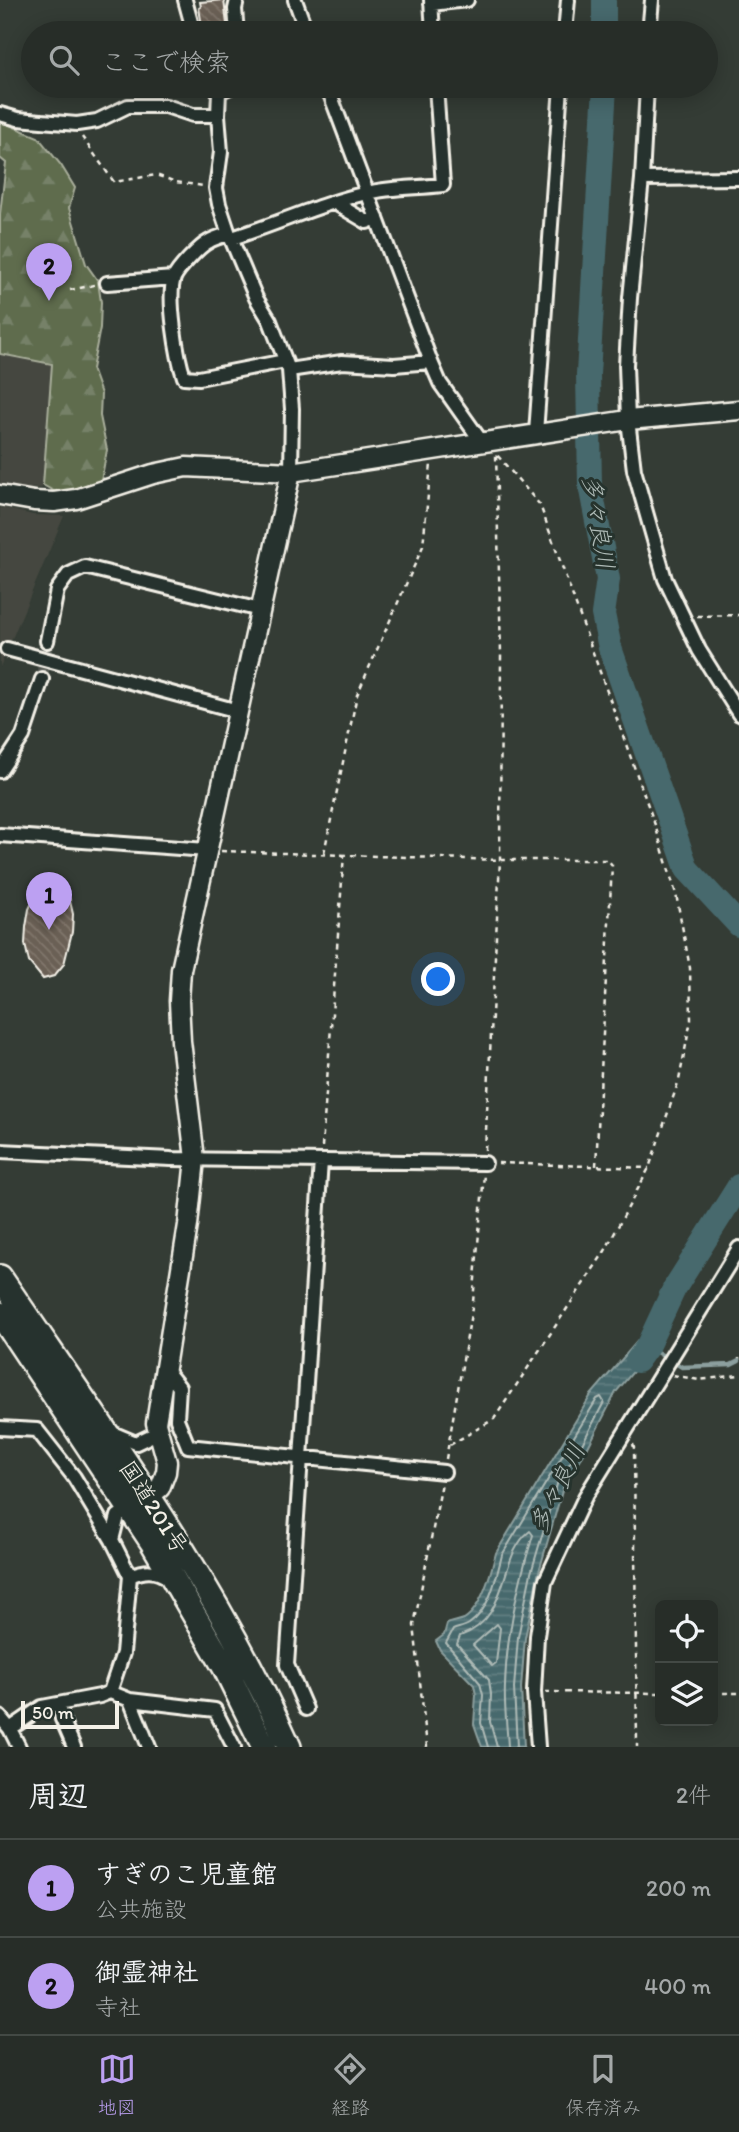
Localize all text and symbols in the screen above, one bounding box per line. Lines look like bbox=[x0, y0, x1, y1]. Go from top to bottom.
search box bbox=[21, 21, 718, 98]
icon: search bbox=[45, 41, 83, 79]
text: ここで検索 bbox=[101, 46, 231, 78]
pin: 2 bbox=[26, 243, 72, 301]
water label: 多々良川 bbox=[577, 472, 621, 572]
pin: 1 bbox=[26, 872, 72, 930]
your location bbox=[421, 962, 455, 996]
water label: 多々良川 bbox=[523, 1439, 591, 1537]
street label: 国道201号 bbox=[113, 1455, 195, 1559]
map controls bbox=[655, 1600, 718, 1726]
button: locate bbox=[655, 1600, 718, 1663]
button: layers bbox=[655, 1663, 718, 1726]
scale bar bbox=[21, 1698, 119, 1730]
text: 50 m bbox=[32, 1701, 74, 1724]
text: 周辺 bbox=[28, 1777, 88, 1814]
text: 2件 bbox=[676, 1781, 711, 1809]
text: すぎのこ児童館 bbox=[95, 1858, 277, 1890]
text: 1 bbox=[46, 1874, 56, 1902]
text: 200 m bbox=[646, 1874, 711, 1902]
text: 公共施設 bbox=[95, 1895, 187, 1923]
text: 御霊神社 bbox=[95, 1956, 199, 1988]
text: 2 bbox=[45, 1972, 57, 2000]
text: 400 m bbox=[644, 1972, 711, 2000]
text: 寺社 bbox=[95, 1993, 141, 2021]
tab: 地図 bbox=[98, 2050, 136, 2119]
tab: 経路 bbox=[331, 2050, 369, 2119]
tab: 保存済み bbox=[565, 2050, 641, 2119]

